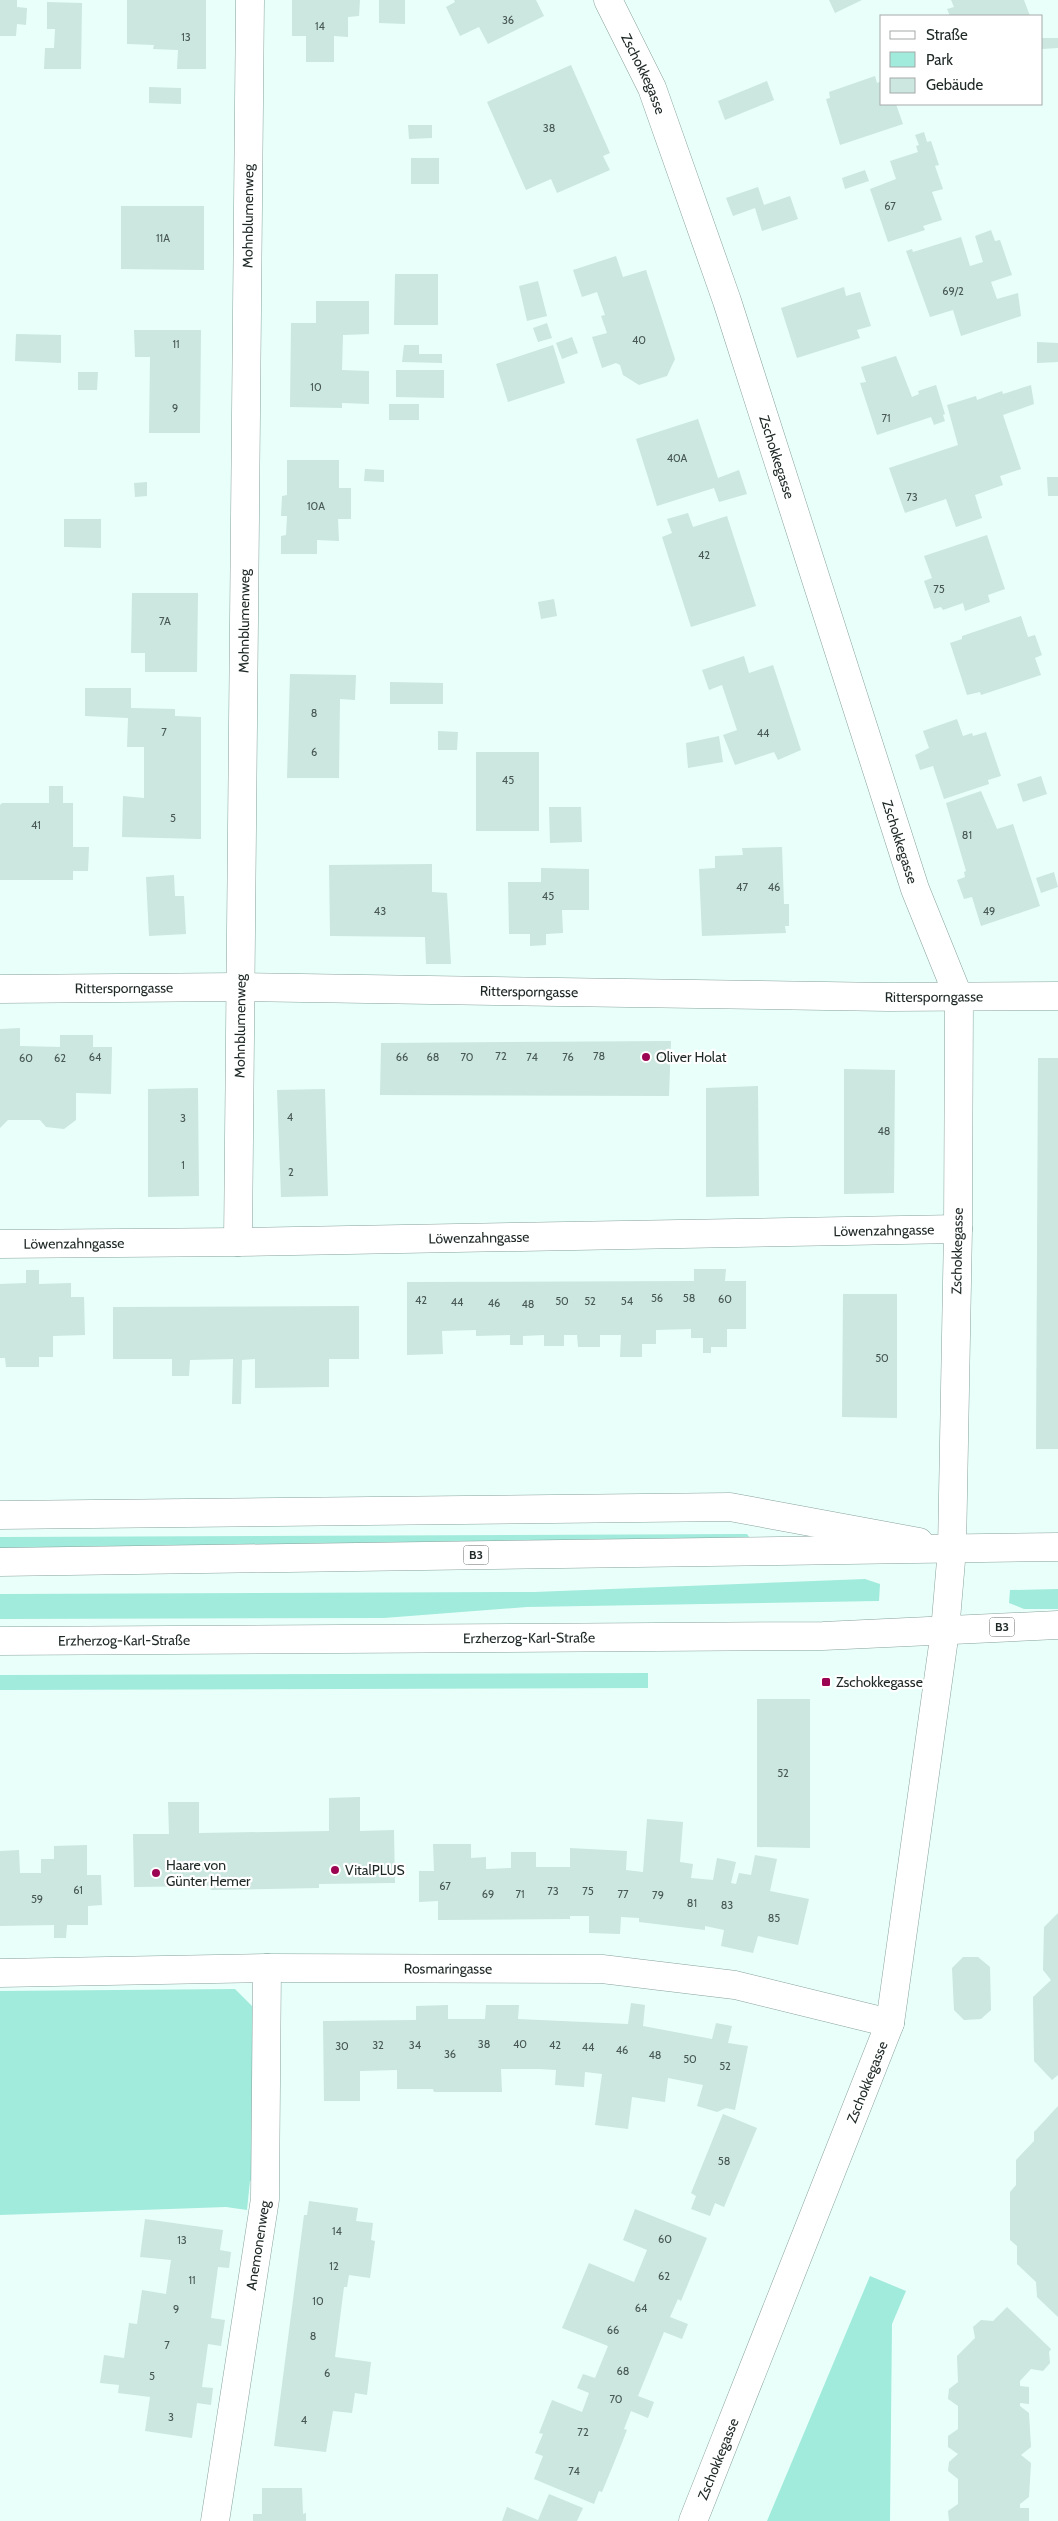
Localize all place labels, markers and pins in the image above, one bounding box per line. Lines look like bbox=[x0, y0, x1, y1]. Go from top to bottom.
place label: Oliver Holat bbox=[656, 1048, 727, 1066]
marker: Oliver Holat bbox=[640, 1051, 652, 1063]
place label: Zschokkegasse bbox=[836, 1673, 923, 1691]
marker: Zschokkegasse bbox=[820, 1676, 832, 1688]
place label: Haare von Günter Hemer bbox=[166, 1856, 251, 1890]
place label: VitalPLUS bbox=[345, 1861, 405, 1879]
marker: VitalPLUS bbox=[329, 1864, 341, 1876]
marker: Haare von Günter Hemer bbox=[150, 1867, 162, 1879]

